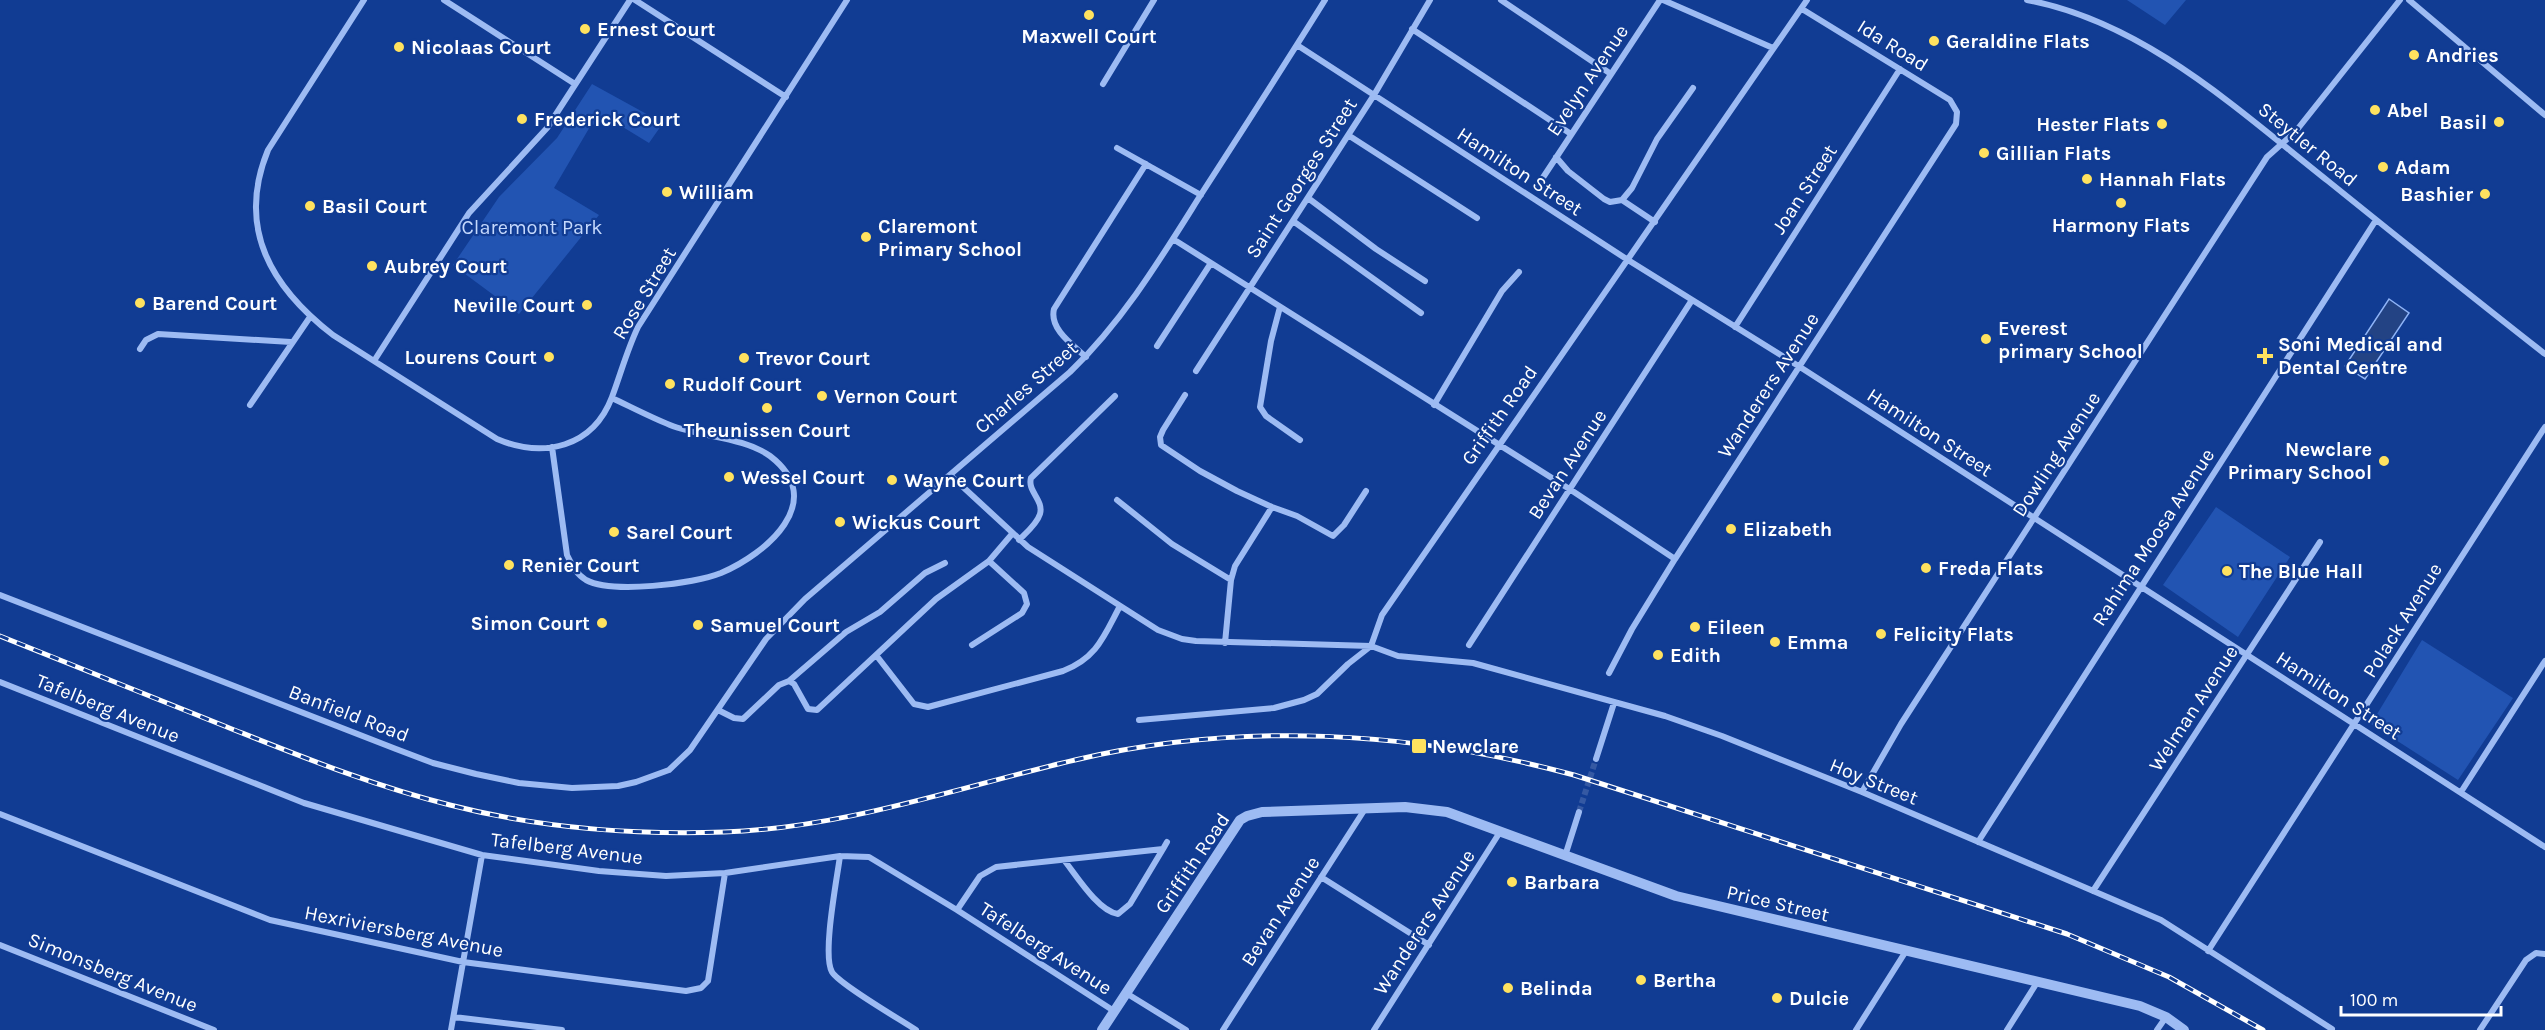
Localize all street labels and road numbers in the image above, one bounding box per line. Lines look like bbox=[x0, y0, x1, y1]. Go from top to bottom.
street label: Ida Road bbox=[1853, 15, 1932, 76]
street label: Evelyn Avenue bbox=[1542, 20, 1633, 140]
street label: Saint Georges Street bbox=[1241, 94, 1362, 263]
street label: Steytler Road bbox=[2254, 98, 2362, 191]
street label: Hamilton Street bbox=[1453, 122, 1587, 221]
street label: Joan Street bbox=[1767, 140, 1842, 238]
street label: Rose Street bbox=[608, 243, 681, 344]
street label: Wanderers Avenue bbox=[1713, 308, 1824, 462]
street label: Charles Street bbox=[970, 336, 1083, 438]
street label: Griffith Road bbox=[1457, 361, 1542, 469]
street label: Hamilton Street bbox=[1863, 383, 1997, 482]
street label: Dowling Avenue bbox=[2008, 388, 2105, 521]
street label: Bevan Avenue bbox=[1523, 405, 1611, 524]
street label: Rahima Moosa Avenue bbox=[2087, 444, 2219, 630]
street label: Polack Avenue bbox=[2358, 559, 2447, 682]
street label: Welman Avenue bbox=[2144, 641, 2243, 776]
street label: Hamilton Street bbox=[2272, 646, 2406, 745]
street label: Tafelberg Avenue bbox=[33, 669, 183, 748]
street label: Banfield Road bbox=[285, 680, 412, 747]
street label: Hoy Street bbox=[1826, 753, 1922, 810]
street label: Griffith Road bbox=[1150, 809, 1234, 918]
street label: Tafelberg Avenue bbox=[490, 828, 644, 869]
street label: Wanderers Avenue bbox=[1369, 845, 1480, 999]
street label: Bevan Avenue bbox=[1236, 852, 1324, 971]
street label: Price Street bbox=[1724, 881, 1832, 927]
street label: Tafelberg Avenue bbox=[975, 897, 1116, 1000]
street label: Hexriviersberg Avenue bbox=[303, 901, 505, 962]
street label: Simonsberg Avenue bbox=[25, 928, 201, 1017]

